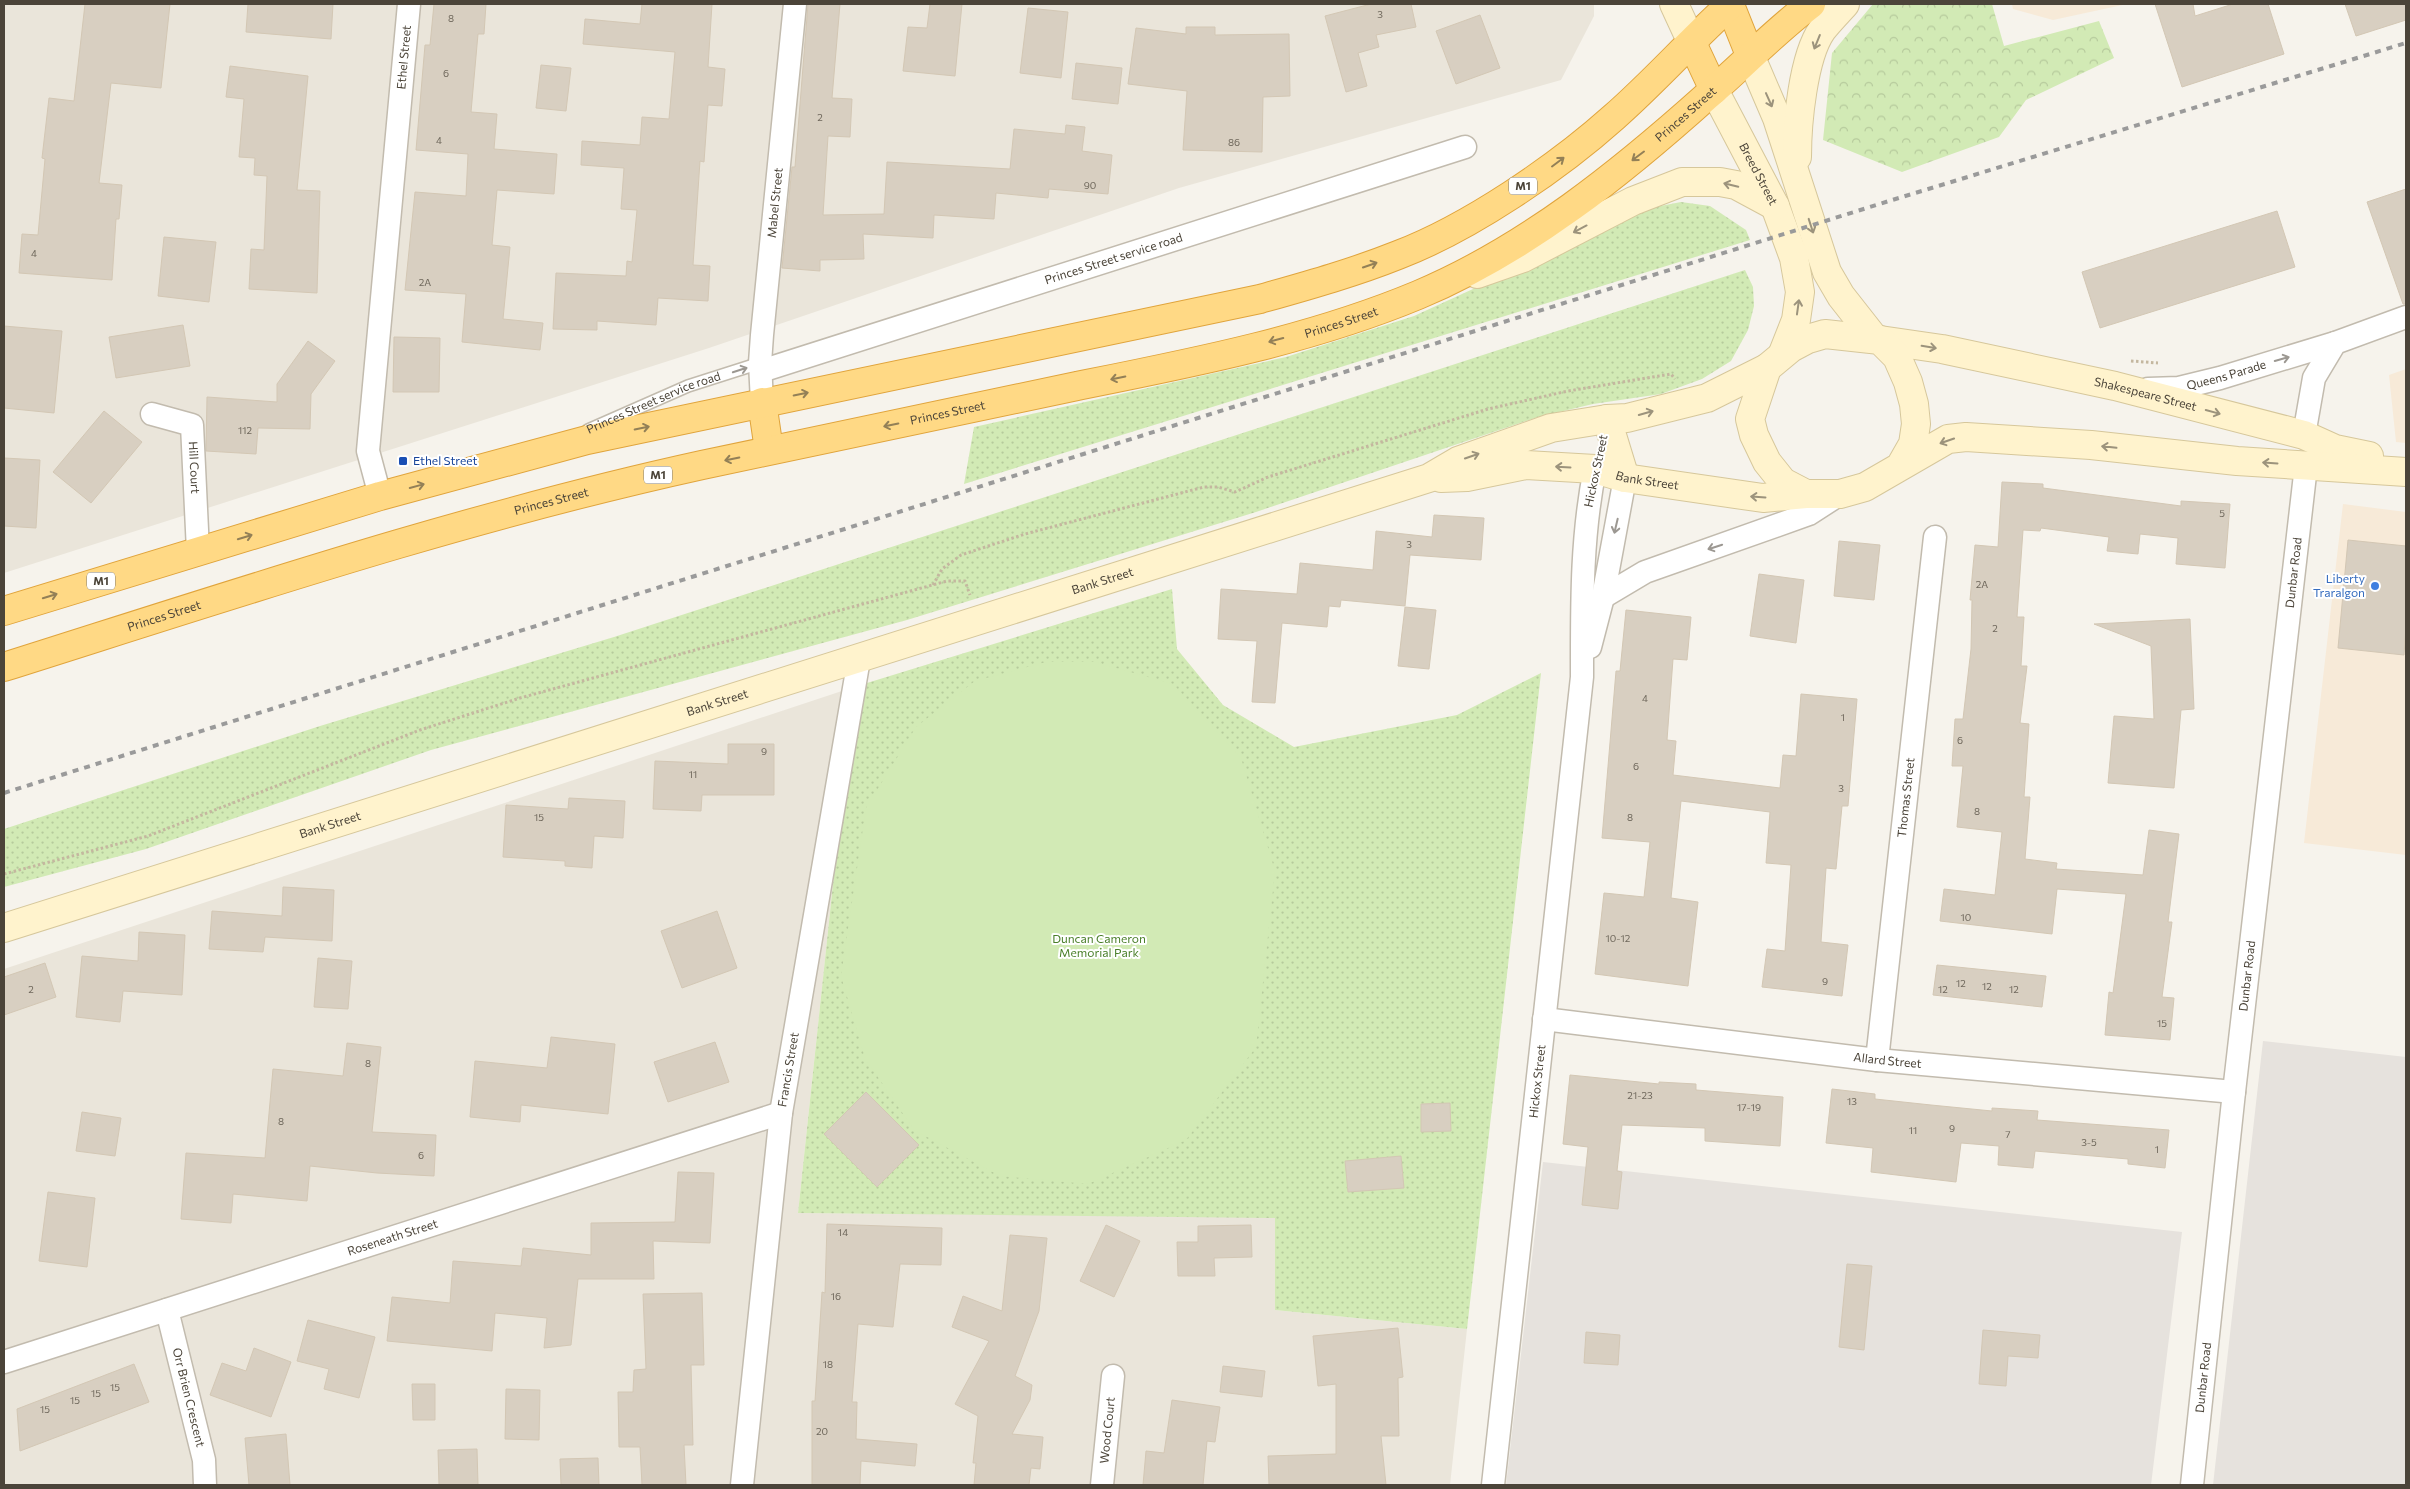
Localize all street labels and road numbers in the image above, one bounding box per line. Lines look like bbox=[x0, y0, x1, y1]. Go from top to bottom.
street label: Ethel Street bbox=[393, 24, 413, 90]
street label: Princes Street bbox=[1652, 83, 1719, 144]
street label: Breed Street bbox=[1737, 140, 1781, 207]
street label: Mabel Street bbox=[764, 167, 785, 238]
road number: M1 bbox=[1509, 178, 1537, 195]
street label: Princes Street service road bbox=[1043, 229, 1184, 286]
street label: Princes Street bbox=[1303, 303, 1380, 340]
street label: Queens Parade bbox=[2185, 356, 2267, 392]
street label: Princes Street service road bbox=[584, 368, 722, 436]
street label: Shakespeare Street bbox=[2093, 374, 2198, 413]
street label: Princes Street bbox=[909, 397, 986, 427]
street label: Hickox Street bbox=[1581, 433, 1610, 508]
street label: Hill Court bbox=[187, 441, 203, 494]
road number: M1 bbox=[644, 466, 672, 484]
street label: Bank Street bbox=[1614, 468, 1680, 492]
street label: Princes Street bbox=[512, 484, 590, 517]
street label: Dunbar Road bbox=[2282, 536, 2304, 609]
street label: Bank Street bbox=[1070, 564, 1135, 596]
road number: M1 bbox=[87, 572, 115, 590]
street label: Princes Street bbox=[125, 597, 202, 633]
street label: Bank Street bbox=[684, 686, 750, 718]
street label: Thomas Street bbox=[1894, 757, 1916, 838]
street label: Bank Street bbox=[297, 808, 362, 840]
street label: Dunbar Road bbox=[2235, 940, 2257, 1012]
street label: Francis Street bbox=[774, 1031, 801, 1108]
street label: Hickox Street bbox=[1525, 1044, 1547, 1119]
street label: Allard Street bbox=[1853, 1049, 1922, 1070]
street label: Roseneath Street bbox=[345, 1215, 439, 1258]
street label: Dunbar Road bbox=[2192, 1341, 2213, 1414]
street label: Orr Brien Crescent bbox=[171, 1346, 209, 1448]
street label: Wood Court bbox=[1096, 1396, 1117, 1464]

